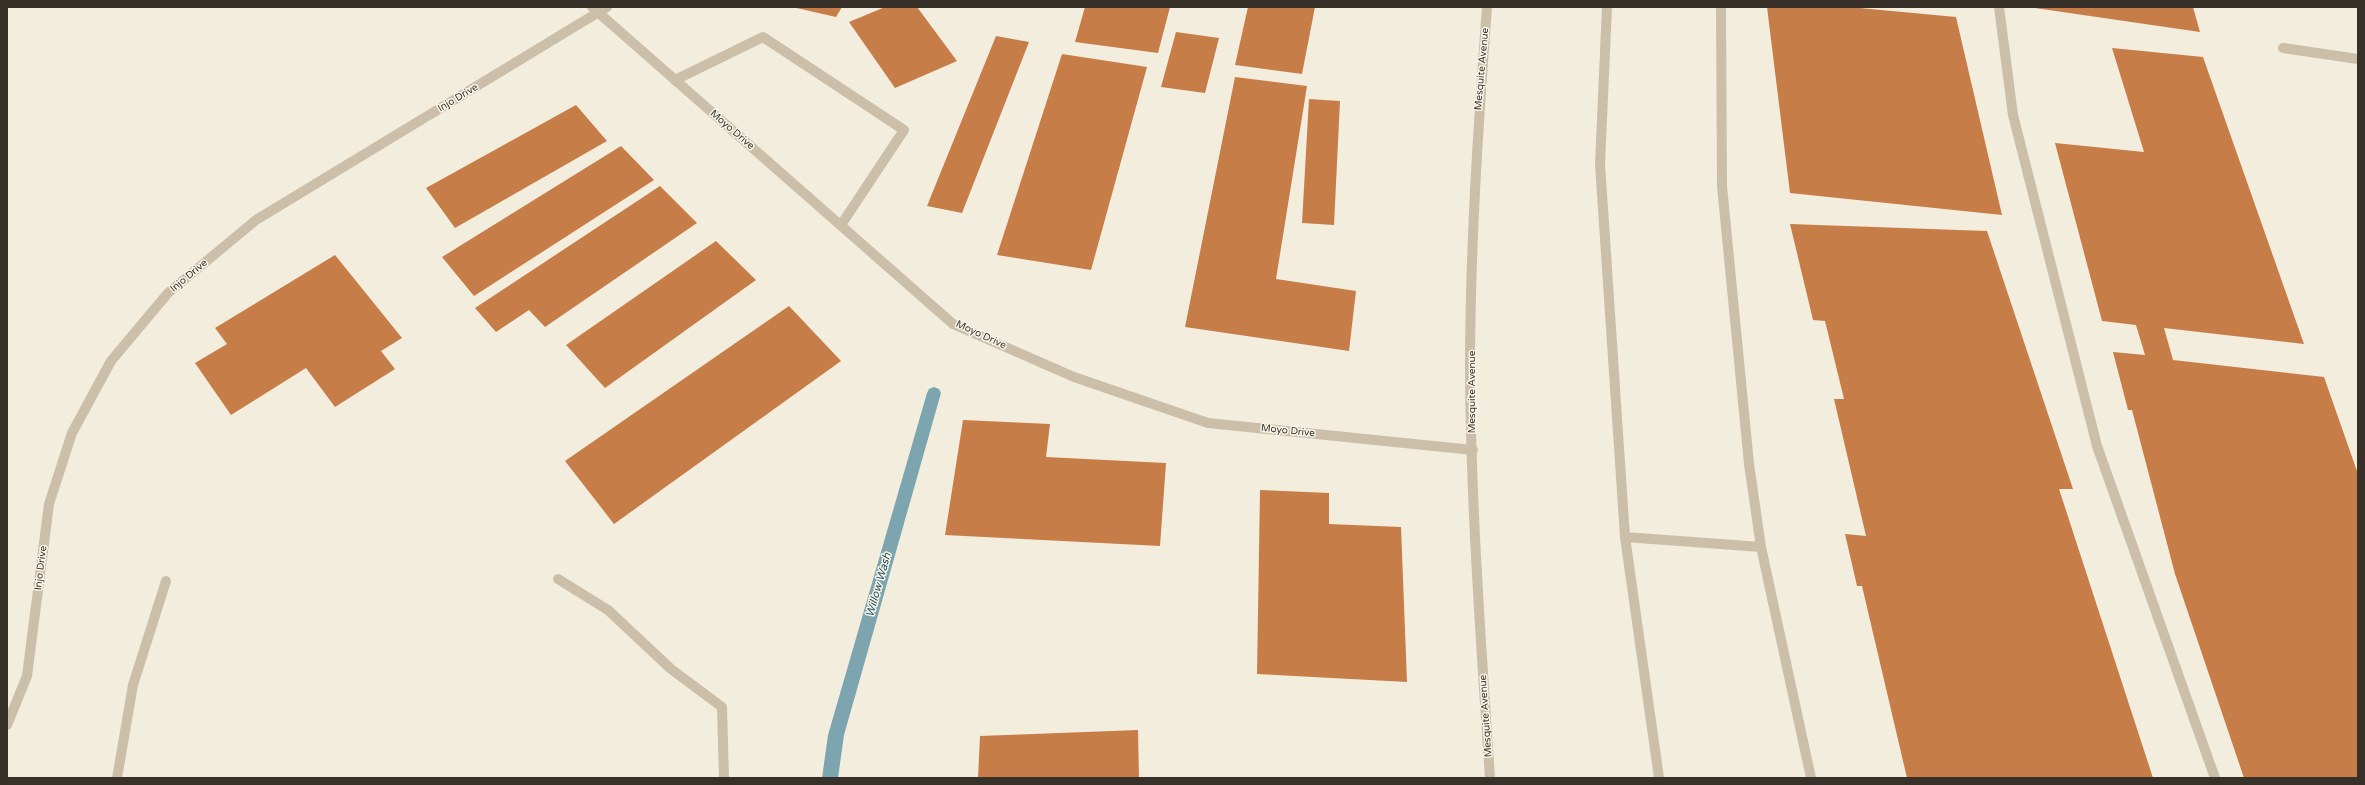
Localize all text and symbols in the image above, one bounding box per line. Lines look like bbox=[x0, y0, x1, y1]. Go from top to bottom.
street label: Mesquite Avenue bbox=[1472, 27, 1492, 111]
street label: Injo Drive bbox=[436, 81, 480, 115]
street label: Moyo Drive bbox=[708, 108, 756, 152]
street label: Injo Drive bbox=[168, 257, 210, 295]
street label: Moyo Drive bbox=[954, 318, 1008, 352]
street label: Mesquite Avenue bbox=[1466, 351, 1478, 433]
street label: Moyo Drive bbox=[1260, 422, 1316, 440]
street label: Injo Drive bbox=[32, 545, 50, 591]
water label: Willow Wash bbox=[864, 551, 894, 619]
street label: Mesquite Avenue bbox=[1477, 674, 1495, 758]

